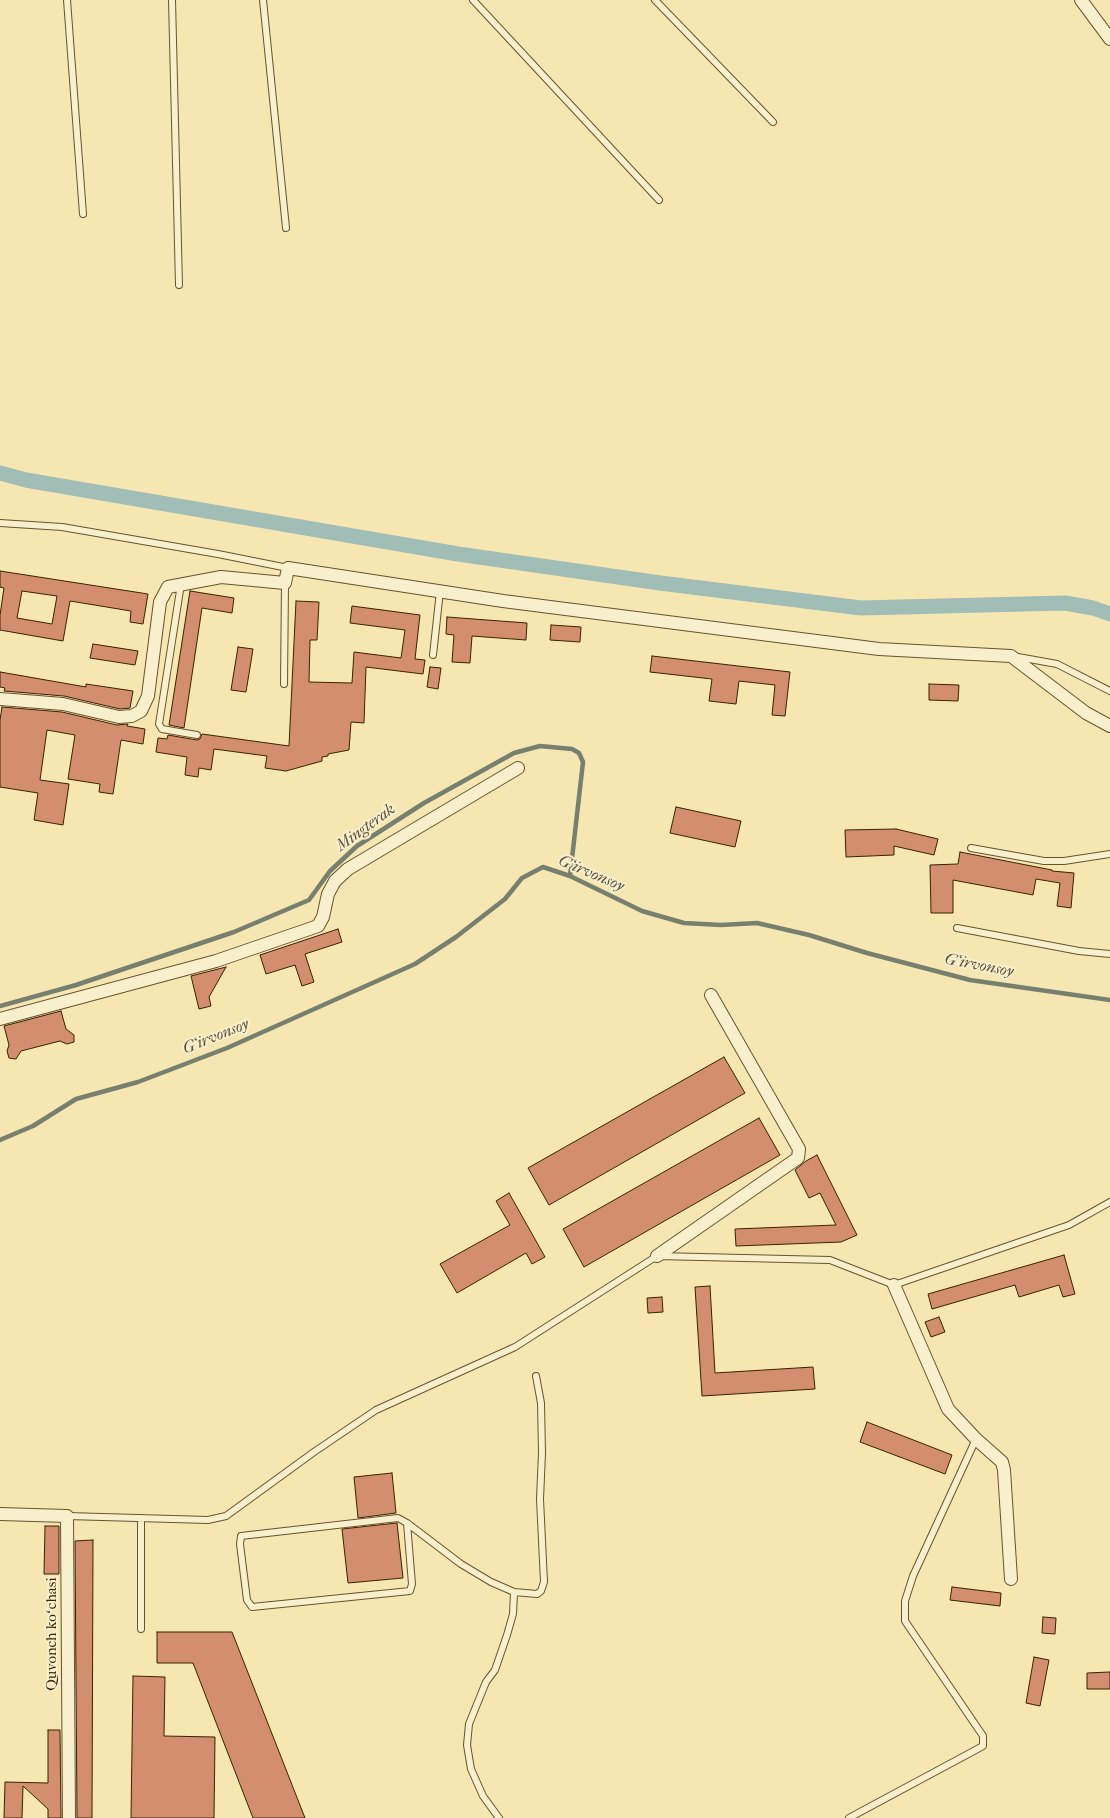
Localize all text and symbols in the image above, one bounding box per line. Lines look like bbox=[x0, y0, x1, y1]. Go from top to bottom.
water label: Mingterak bbox=[333, 800, 399, 856]
water label: G‘irvonsoy bbox=[555, 852, 627, 896]
water label: G‘irvonsoy bbox=[943, 950, 1015, 982]
water label: G‘irvonsoy bbox=[180, 1015, 252, 1059]
street label: Quvonch koʻchasi bbox=[43, 1577, 61, 1691]

